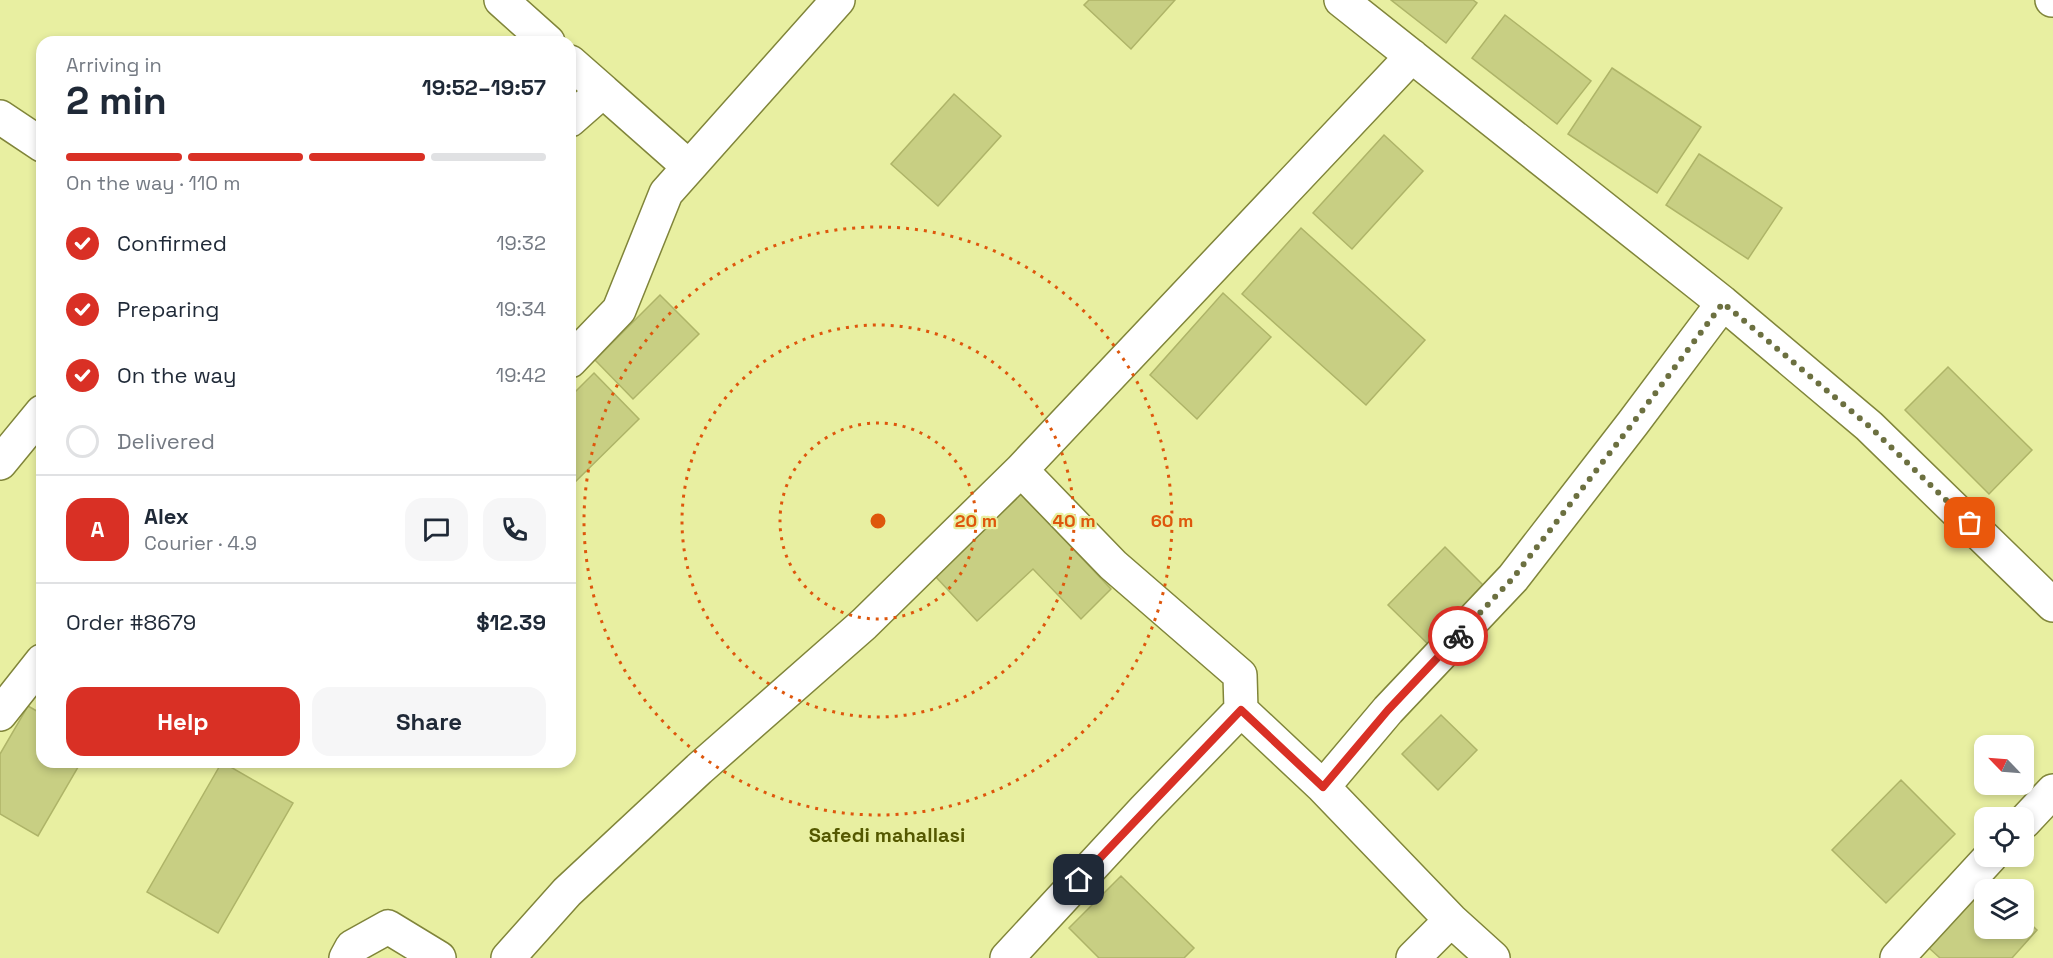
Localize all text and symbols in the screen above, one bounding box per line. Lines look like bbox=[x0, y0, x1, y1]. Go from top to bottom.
text: Arriving in bbox=[66, 52, 162, 78]
text: 19:52–19:57 bbox=[422, 73, 546, 101]
text: 2 min bbox=[66, 76, 167, 125]
text: On the way · 110 m bbox=[66, 170, 240, 196]
icon: check bbox=[66, 227, 99, 260]
text: Confirmed bbox=[117, 229, 227, 257]
text: 19:32 bbox=[496, 230, 546, 256]
icon: check bbox=[66, 293, 99, 326]
text: Preparing bbox=[117, 295, 219, 323]
text: 19:34 bbox=[496, 296, 546, 322]
icon: check bbox=[66, 359, 99, 392]
text: On the way bbox=[117, 361, 236, 389]
text: 19:42 bbox=[496, 362, 546, 388]
text: Delivered bbox=[117, 427, 215, 455]
pin bbox=[1944, 497, 1995, 548]
button: chat bbox=[405, 498, 468, 561]
button: phone bbox=[483, 498, 546, 561]
text: Alex bbox=[144, 502, 189, 530]
icon: bag bbox=[1953, 506, 1986, 539]
text: 20 m bbox=[955, 509, 997, 532]
text: 40 m bbox=[1052, 509, 1096, 532]
text: 60 m bbox=[1151, 509, 1193, 532]
centre of rings bbox=[868, 511, 888, 531]
text: A bbox=[91, 515, 104, 543]
text: Courier · 4.9 bbox=[144, 530, 257, 556]
courier bbox=[1428, 606, 1488, 666]
text: Order #8679 bbox=[66, 608, 196, 636]
text: $12.39 bbox=[476, 608, 546, 636]
icon: bike bbox=[1442, 620, 1475, 653]
button: Help bbox=[66, 687, 300, 756]
button: Share bbox=[312, 687, 546, 756]
north arrow bbox=[1974, 735, 2034, 795]
map controls bbox=[1974, 735, 2034, 939]
button: locate bbox=[1974, 807, 2034, 867]
district label: Safedi mahallasi bbox=[809, 822, 965, 848]
pin bbox=[1053, 854, 1104, 905]
icon: home bbox=[1062, 863, 1095, 896]
button: layers bbox=[1974, 879, 2034, 939]

